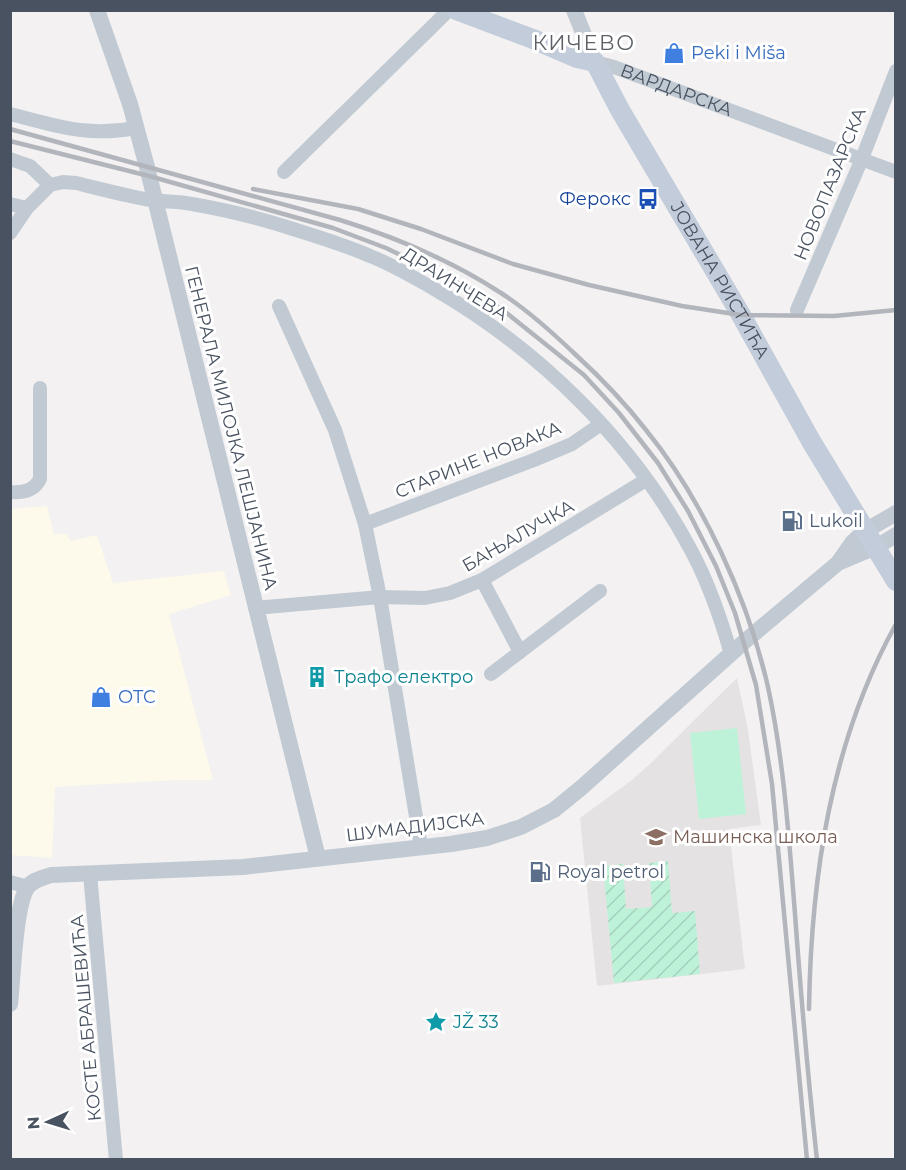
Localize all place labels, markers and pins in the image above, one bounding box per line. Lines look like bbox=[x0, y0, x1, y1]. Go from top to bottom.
shop icon: Peki i Miša bbox=[662, 41, 686, 65]
place label: Peki i Miša bbox=[691, 42, 786, 64]
bus stop icon: Ферокс bbox=[636, 187, 660, 211]
place label: Ферокс bbox=[559, 188, 631, 210]
fuel station icon: Lukoil bbox=[780, 509, 804, 533]
place label: Lukoil bbox=[809, 510, 863, 532]
building icon: Трафо електро bbox=[305, 665, 329, 689]
place label: Трафо електро bbox=[334, 666, 473, 688]
shop icon: OTC bbox=[89, 685, 113, 709]
place label: OTC bbox=[118, 686, 156, 708]
school or university icon: Машинска школа bbox=[644, 825, 668, 849]
place label: Машинска школа bbox=[673, 826, 838, 848]
fuel station icon: Royal petrol bbox=[528, 860, 552, 884]
place label: Royal petrol bbox=[557, 861, 664, 883]
place icon: JŽ 33 bbox=[424, 1010, 448, 1034]
place label: JŽ 33 bbox=[452, 1011, 499, 1033]

